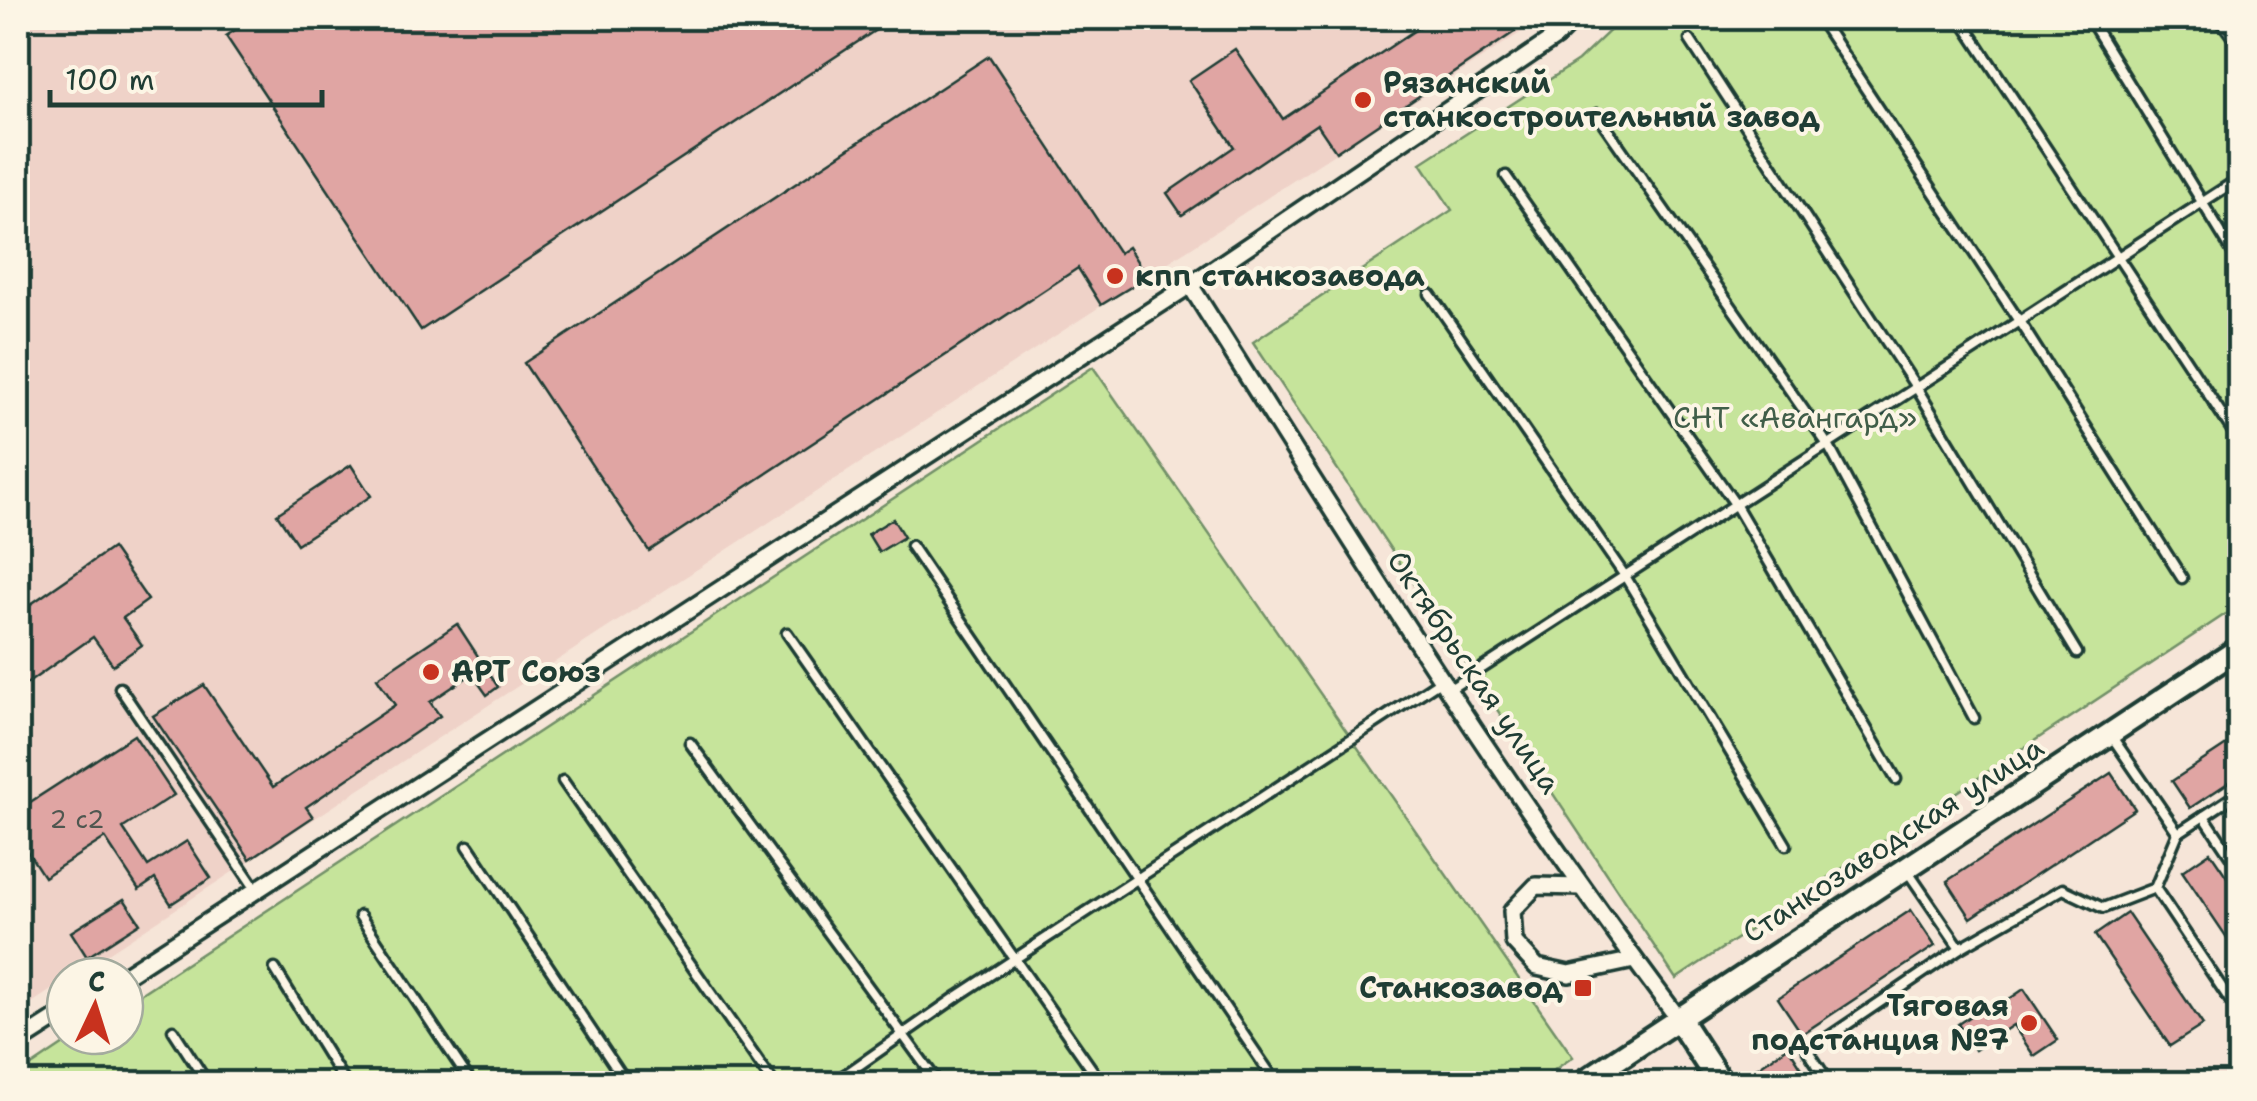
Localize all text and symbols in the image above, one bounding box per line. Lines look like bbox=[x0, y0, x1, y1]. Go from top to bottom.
scale bar bbox=[50, 45, 322, 107]
text: 100 m bbox=[65, 59, 155, 100]
place label: Рязанский станкостроительный завод bbox=[1383, 62, 1820, 137]
marker: Рязанский станкостроительный завод bbox=[1352, 89, 1374, 111]
place label: кпп станкозавода bbox=[1135, 255, 1425, 296]
marker: кпп станкозавода bbox=[1104, 265, 1126, 287]
park label: СНТ «Авангард» bbox=[1673, 397, 1917, 438]
street label: Октябрьская улица bbox=[1378, 542, 1571, 802]
place label: АРТ Союз bbox=[451, 651, 601, 692]
marker: АРТ Союз bbox=[420, 661, 442, 683]
street label: Станкозаводская улица bbox=[1734, 727, 2052, 952]
house number: 2 с2 bbox=[49, 802, 105, 836]
north arrow bbox=[45, 956, 145, 1056]
text: С bbox=[87, 962, 107, 1001]
place label: Станкозавод bbox=[1359, 967, 1563, 1008]
marker: Станкозавод bbox=[1572, 977, 1594, 999]
place label: Тяговая подстанция №7 bbox=[1751, 985, 2009, 1060]
marker: Тяговая подстанция №7 bbox=[2018, 1012, 2040, 1034]

